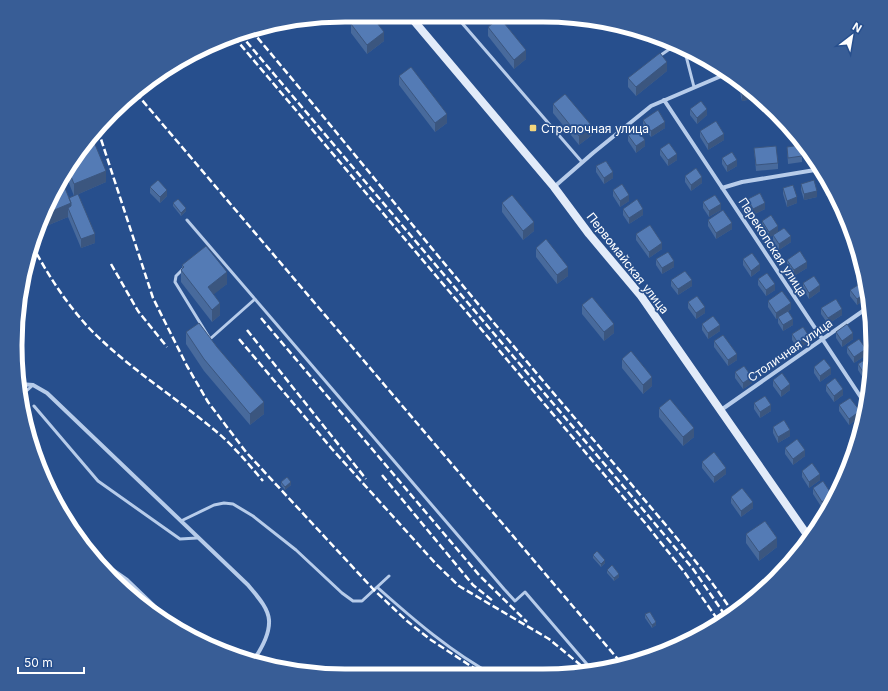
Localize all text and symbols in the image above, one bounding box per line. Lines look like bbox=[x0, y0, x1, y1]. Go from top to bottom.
north arrow bbox=[832, 16, 872, 56]
text: N bbox=[850, 19, 864, 36]
place label: Стрелочная улица bbox=[541, 121, 649, 136]
marker: Стрелочная улица bbox=[528, 123, 538, 133]
street label: Перекопская улица bbox=[735, 195, 811, 299]
street label: Первомайская улица bbox=[584, 209, 672, 317]
street label: Столичная улица bbox=[745, 315, 835, 385]
scale bar bbox=[18, 649, 84, 675]
text: 50 m bbox=[24, 655, 53, 670]

